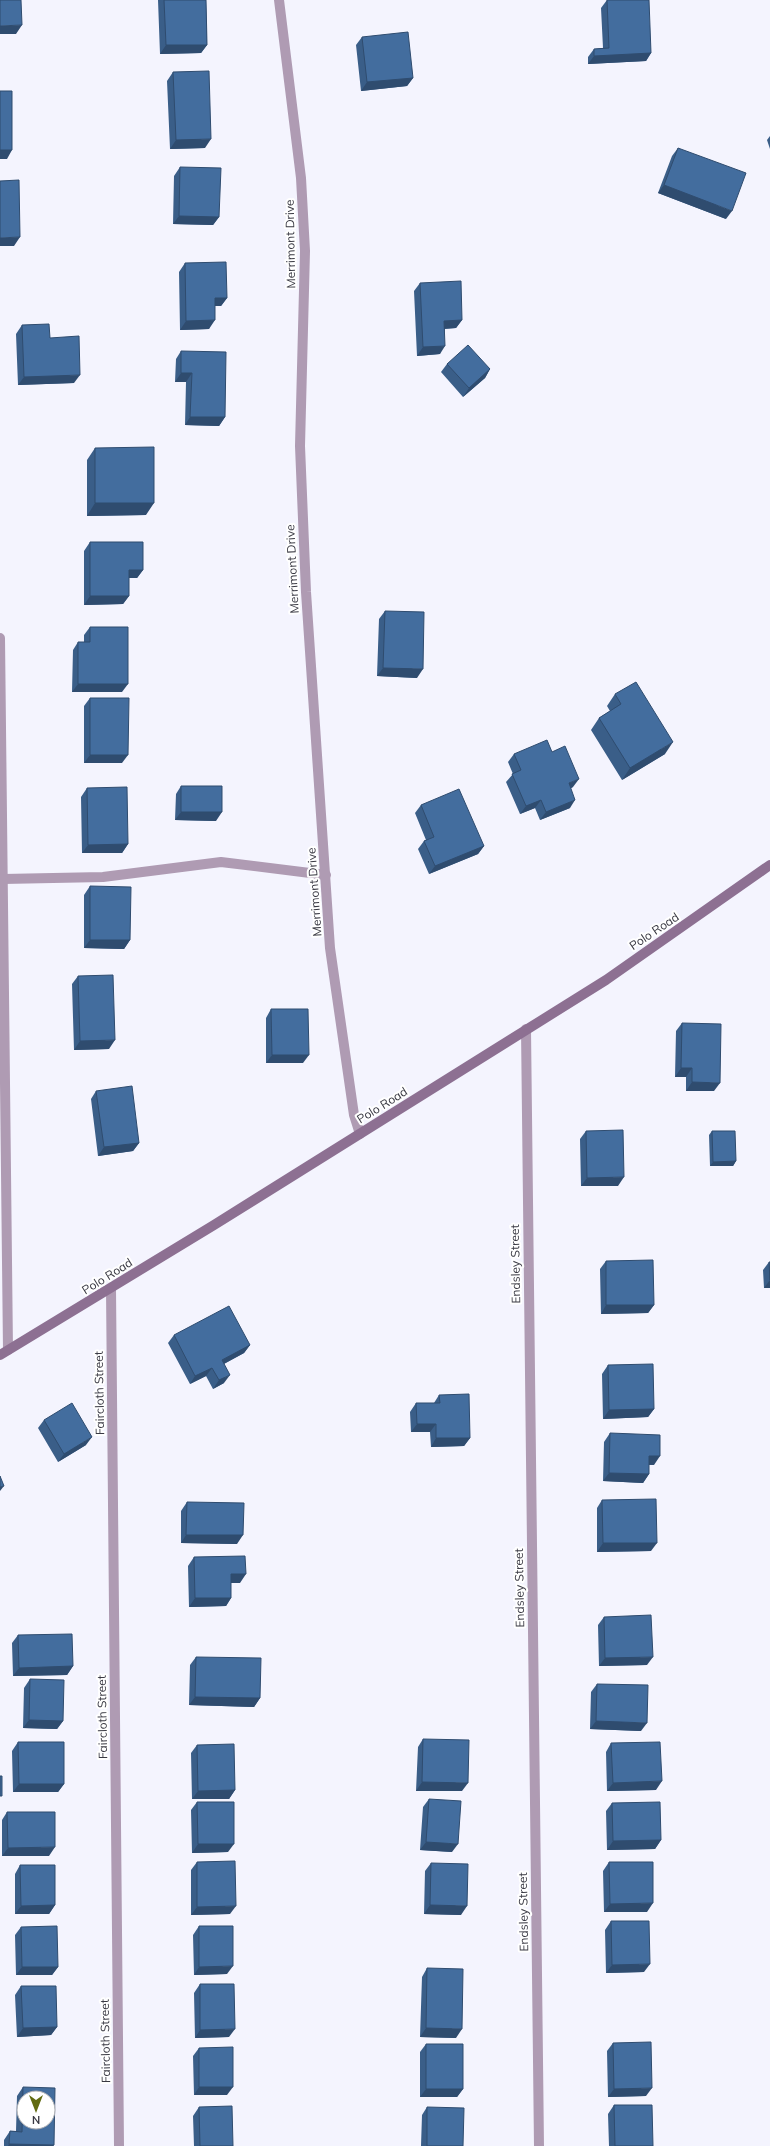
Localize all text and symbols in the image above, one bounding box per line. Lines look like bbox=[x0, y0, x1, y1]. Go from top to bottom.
street label: Merrimont Drive bbox=[282, 199, 298, 289]
street label: Merrimont Drive bbox=[282, 524, 302, 614]
street label: Merrimont Drive bbox=[303, 847, 325, 937]
street label: Polo Road bbox=[626, 909, 682, 953]
street label: Polo Road bbox=[354, 1084, 410, 1126]
street label: Endsley Street bbox=[507, 1224, 523, 1304]
street label: Polo Road bbox=[79, 1255, 135, 1297]
street label: Faircloth Street bbox=[91, 1351, 107, 1435]
street label: Endsley Street bbox=[511, 1548, 527, 1628]
street label: Faircloth Street bbox=[94, 1675, 110, 1759]
street label: Endsley Street bbox=[515, 1872, 531, 1952]
street label: Faircloth Street bbox=[97, 1999, 113, 2083]
north arrow bbox=[16, 2090, 56, 2130]
text: N bbox=[32, 2113, 40, 2127]

